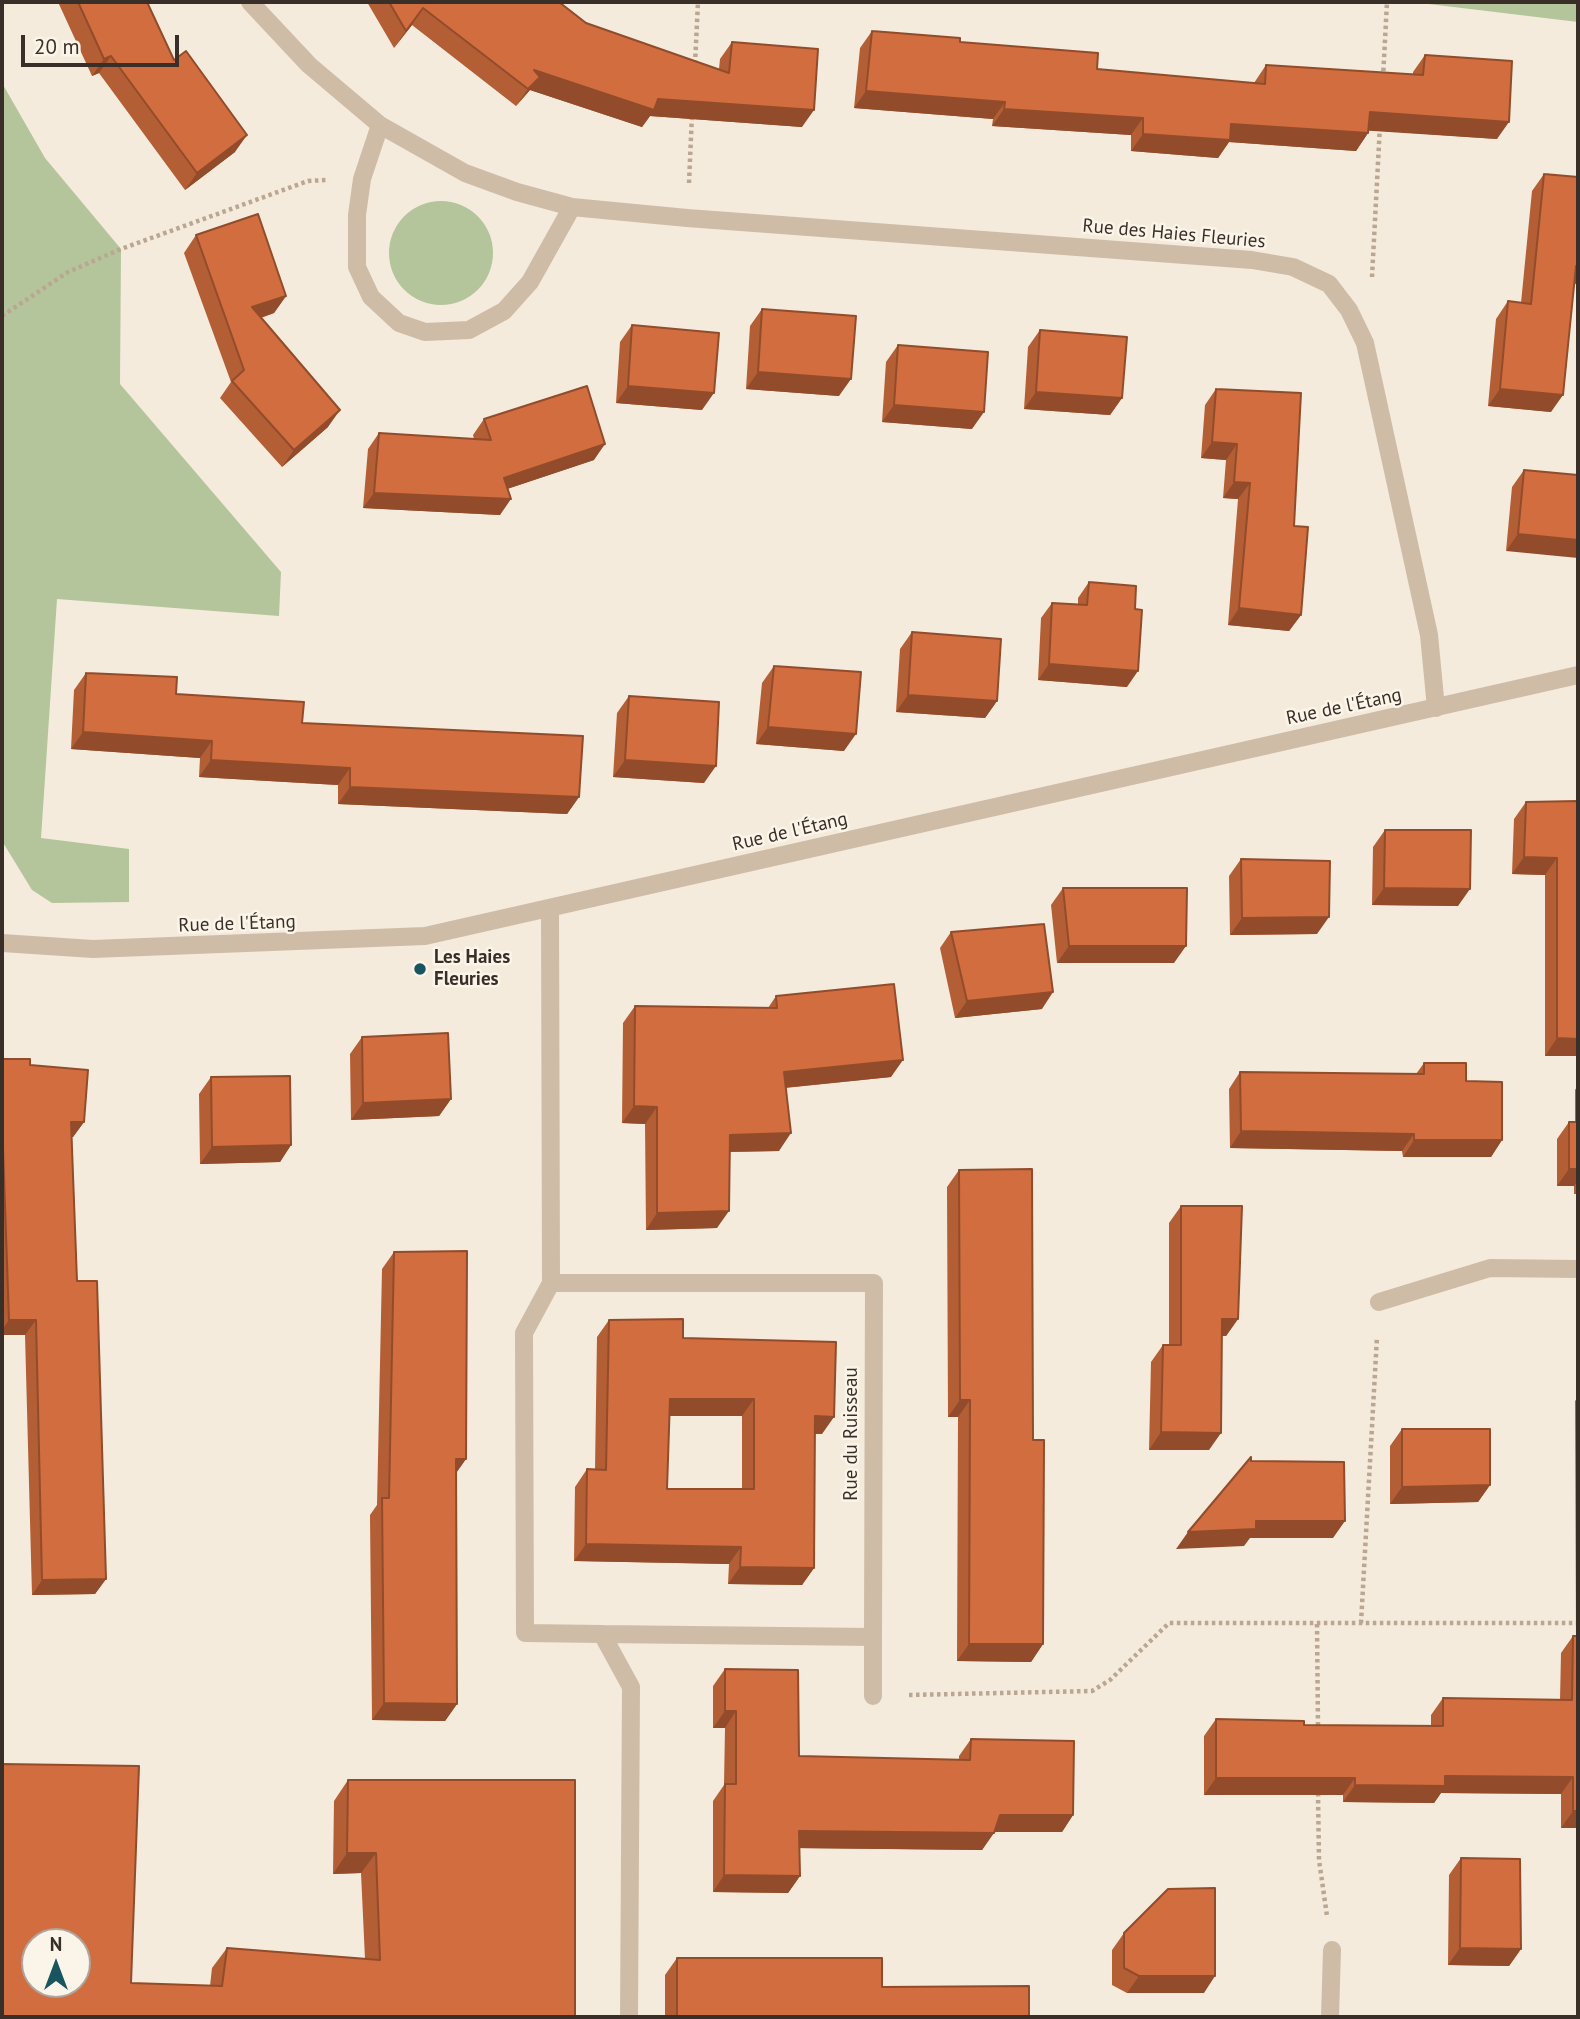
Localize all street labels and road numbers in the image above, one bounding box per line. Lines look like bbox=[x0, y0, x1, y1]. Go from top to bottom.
street label: Rue des Haies Fleuries bbox=[1082, 215, 1266, 253]
street label: Rue de l'Étang bbox=[1284, 684, 1404, 730]
street label: Rue de l'Étang bbox=[730, 808, 850, 856]
street label: Rue de l'Étang bbox=[178, 911, 296, 937]
street label: Rue du Ruisseau bbox=[841, 1367, 863, 1501]

